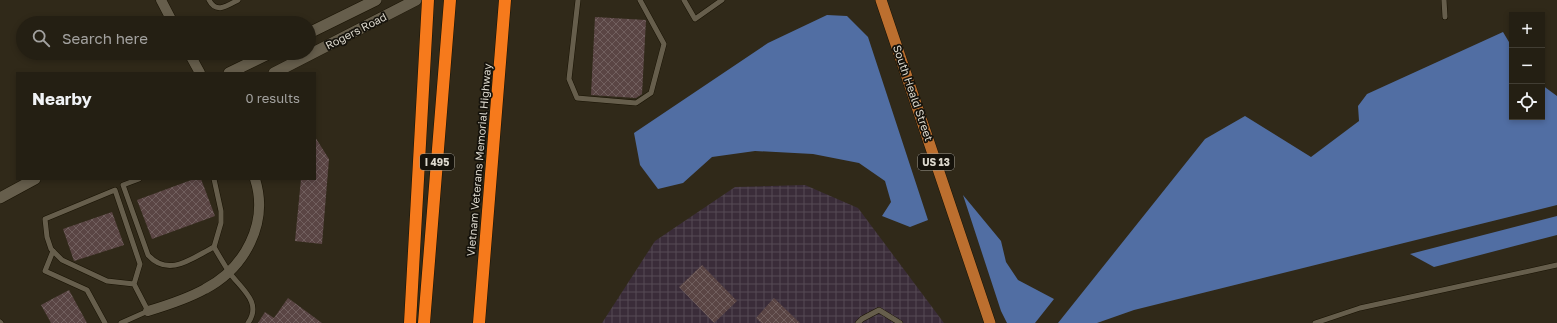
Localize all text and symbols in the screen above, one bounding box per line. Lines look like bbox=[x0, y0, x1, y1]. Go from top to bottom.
street label: Rogers Road bbox=[323, 10, 389, 52]
map controls bbox=[1509, 12, 1545, 120]
button: + bbox=[1509, 12, 1545, 48]
search box bbox=[16, 16, 316, 60]
icon: search bbox=[30, 27, 52, 49]
text: Search here bbox=[62, 29, 148, 47]
street label: South Heald Street bbox=[891, 43, 936, 143]
button: − bbox=[1509, 48, 1545, 84]
street label: Vietnam Veterans Memorial Highway bbox=[464, 63, 493, 257]
button: locate bbox=[1509, 84, 1545, 120]
text: Nearby bbox=[32, 88, 92, 109]
text: 0 results bbox=[245, 90, 300, 106]
road number: I 495 bbox=[420, 154, 454, 170]
road number: US 13 bbox=[918, 154, 954, 170]

